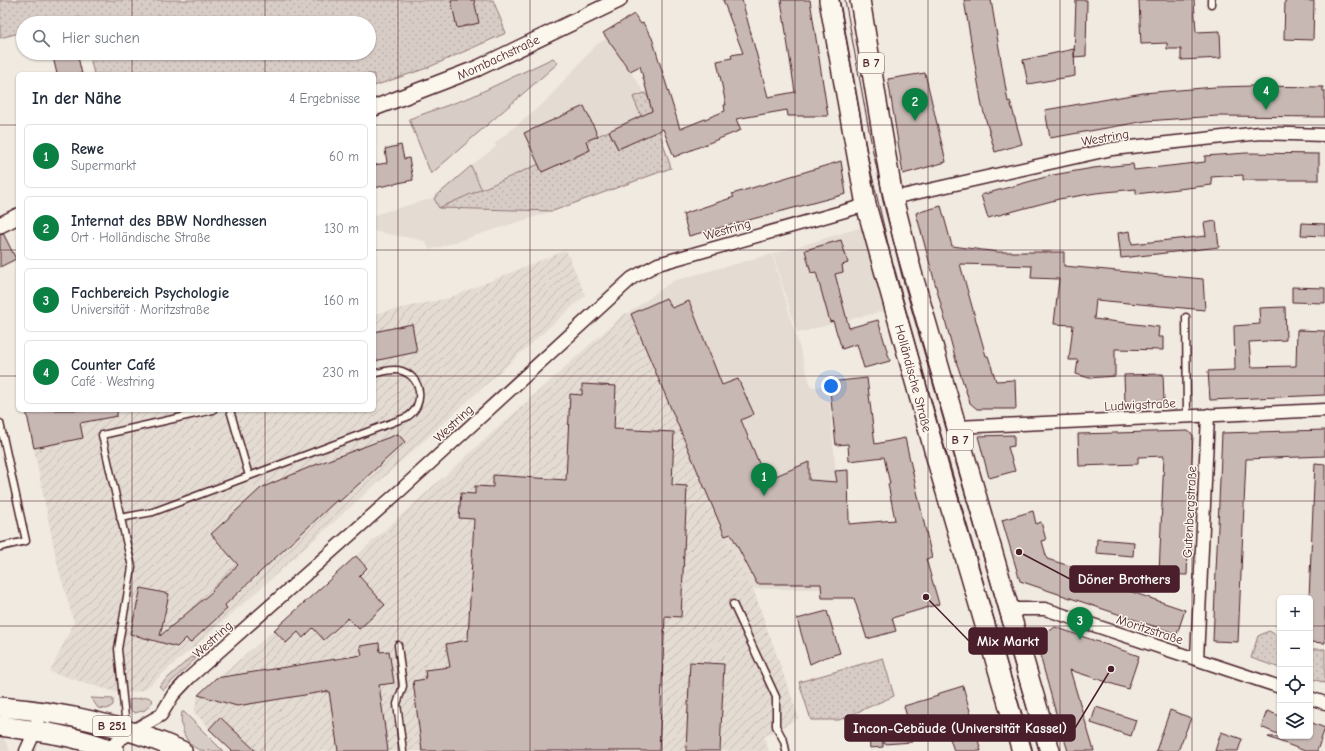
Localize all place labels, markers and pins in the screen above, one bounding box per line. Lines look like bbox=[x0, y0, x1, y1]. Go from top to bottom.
pin: 4 bbox=[1253, 77, 1279, 110]
pin: 2 bbox=[902, 88, 928, 121]
pin: 1 bbox=[751, 463, 777, 496]
callout: Döner Brothers bbox=[1070, 566, 1179, 592]
pin: 3 bbox=[1067, 607, 1093, 640]
callout: Mix Markt bbox=[969, 628, 1047, 654]
callout: Incon-Gebäude (Universität Kassel) bbox=[845, 715, 1075, 741]

